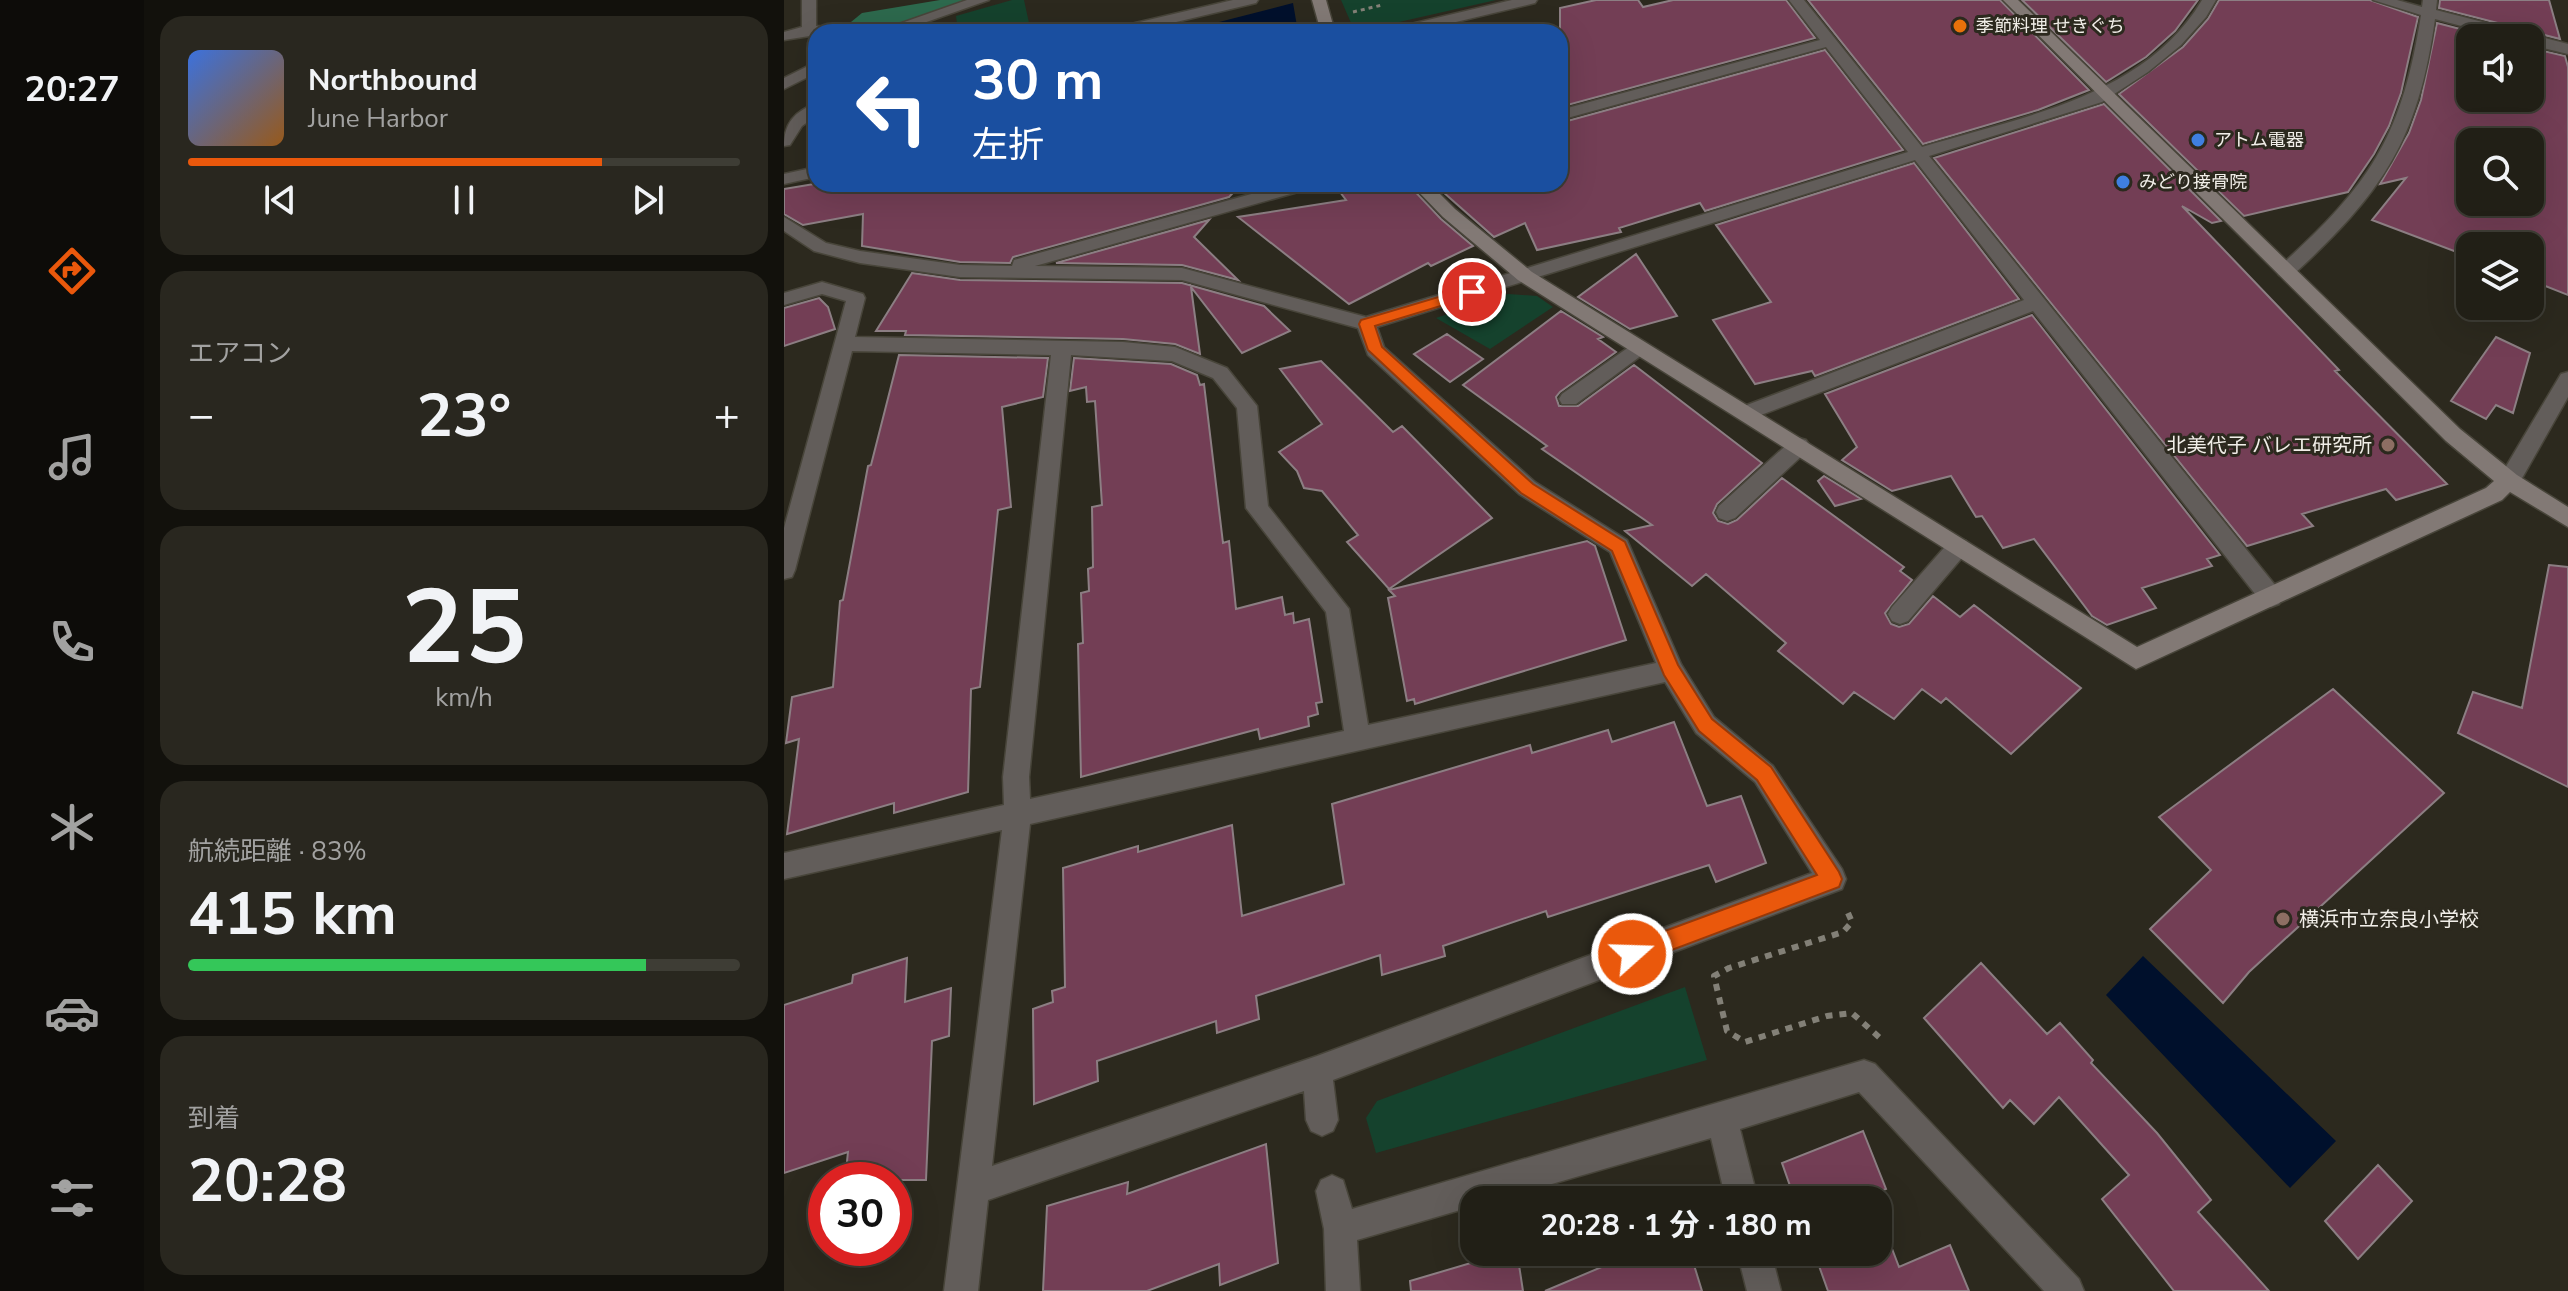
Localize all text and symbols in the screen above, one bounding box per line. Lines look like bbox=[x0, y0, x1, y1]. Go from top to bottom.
place label: 季節料理 せきぐち bbox=[1976, 14, 2125, 38]
marker: 季節料理 せきぐち bbox=[1951, 17, 1969, 35]
map controls bbox=[2456, 24, 2544, 320]
button: sound bbox=[2456, 24, 2544, 112]
text: 30 m bbox=[972, 42, 1103, 119]
icon: left bbox=[840, 56, 944, 160]
text: Northbound bbox=[308, 60, 478, 101]
text: 20:27 bbox=[24, 65, 120, 114]
text: June Harbor bbox=[308, 101, 448, 136]
text: 左折 bbox=[972, 121, 1044, 170]
place label: アトム電器 bbox=[2214, 128, 2304, 152]
button: search bbox=[2456, 128, 2544, 216]
marker: アトム電器 bbox=[2189, 131, 2207, 149]
place label: みどり接骨院 bbox=[2139, 170, 2247, 194]
marker: みどり接骨院 bbox=[2114, 173, 2132, 191]
icon: previous bbox=[258, 178, 302, 222]
icon: pause bbox=[442, 178, 486, 222]
icon: next bbox=[626, 178, 670, 222]
button: layers bbox=[2456, 232, 2544, 320]
icon: directions bbox=[44, 243, 100, 299]
pin bbox=[1438, 258, 1506, 326]
icon: arrive bbox=[1450, 270, 1494, 314]
text: エアコン bbox=[188, 336, 292, 371]
text: 23° bbox=[417, 375, 511, 457]
text: − bbox=[188, 386, 214, 446]
text: + bbox=[714, 386, 740, 446]
icon: music bbox=[44, 429, 100, 485]
place label: 北美代子 バレエ研究所 bbox=[2167, 432, 2372, 459]
marker: 北美代子 バレエ研究所 bbox=[2379, 436, 2397, 454]
text: 25 bbox=[402, 557, 526, 699]
icon: phone bbox=[44, 614, 100, 670]
text: km/h bbox=[435, 680, 493, 715]
icon: climate bbox=[44, 799, 100, 855]
text: 航続距離 · 83% bbox=[188, 834, 367, 869]
text: 415 km bbox=[188, 873, 397, 955]
place label: 横浜市立奈良小学校 bbox=[2299, 906, 2479, 933]
marker: 横浜市立奈良小学校 bbox=[2274, 910, 2292, 928]
position arrow bbox=[1590, 912, 1674, 996]
icon: car bbox=[44, 985, 100, 1041]
text: 到着 bbox=[188, 1101, 240, 1136]
text: 20:28 bbox=[188, 1140, 347, 1222]
speed limit sign: 30 bbox=[808, 1162, 912, 1266]
icon: filters bbox=[44, 1170, 100, 1226]
text: 20:28 · 1 分 · 180 m bbox=[1540, 1205, 1812, 1246]

